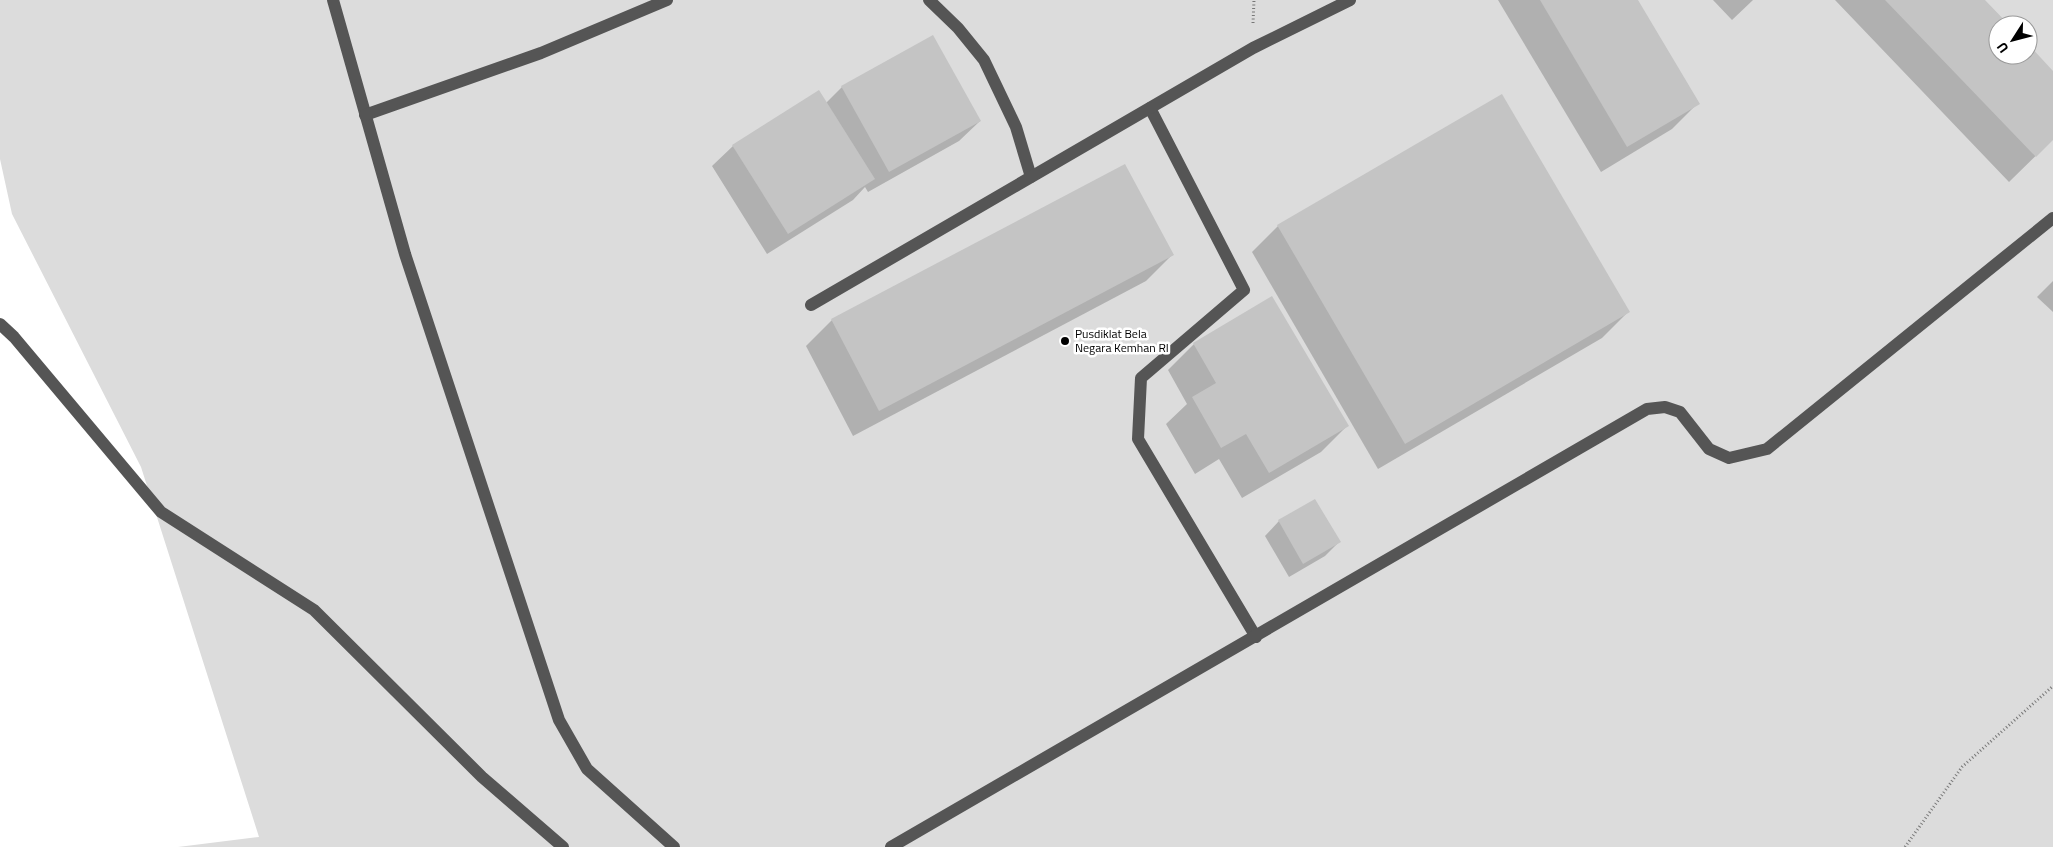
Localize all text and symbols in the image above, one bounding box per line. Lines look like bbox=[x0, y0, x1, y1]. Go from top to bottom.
north arrow bbox=[1988, 15, 2038, 65]
text: U bbox=[1991, 38, 2013, 58]
place label: Pusdiklat Bela Negara Kemhan RI bbox=[1075, 324, 1169, 357]
marker: Pusdiklat Bela Negara Kemhan RI bbox=[1059, 335, 1071, 347]

